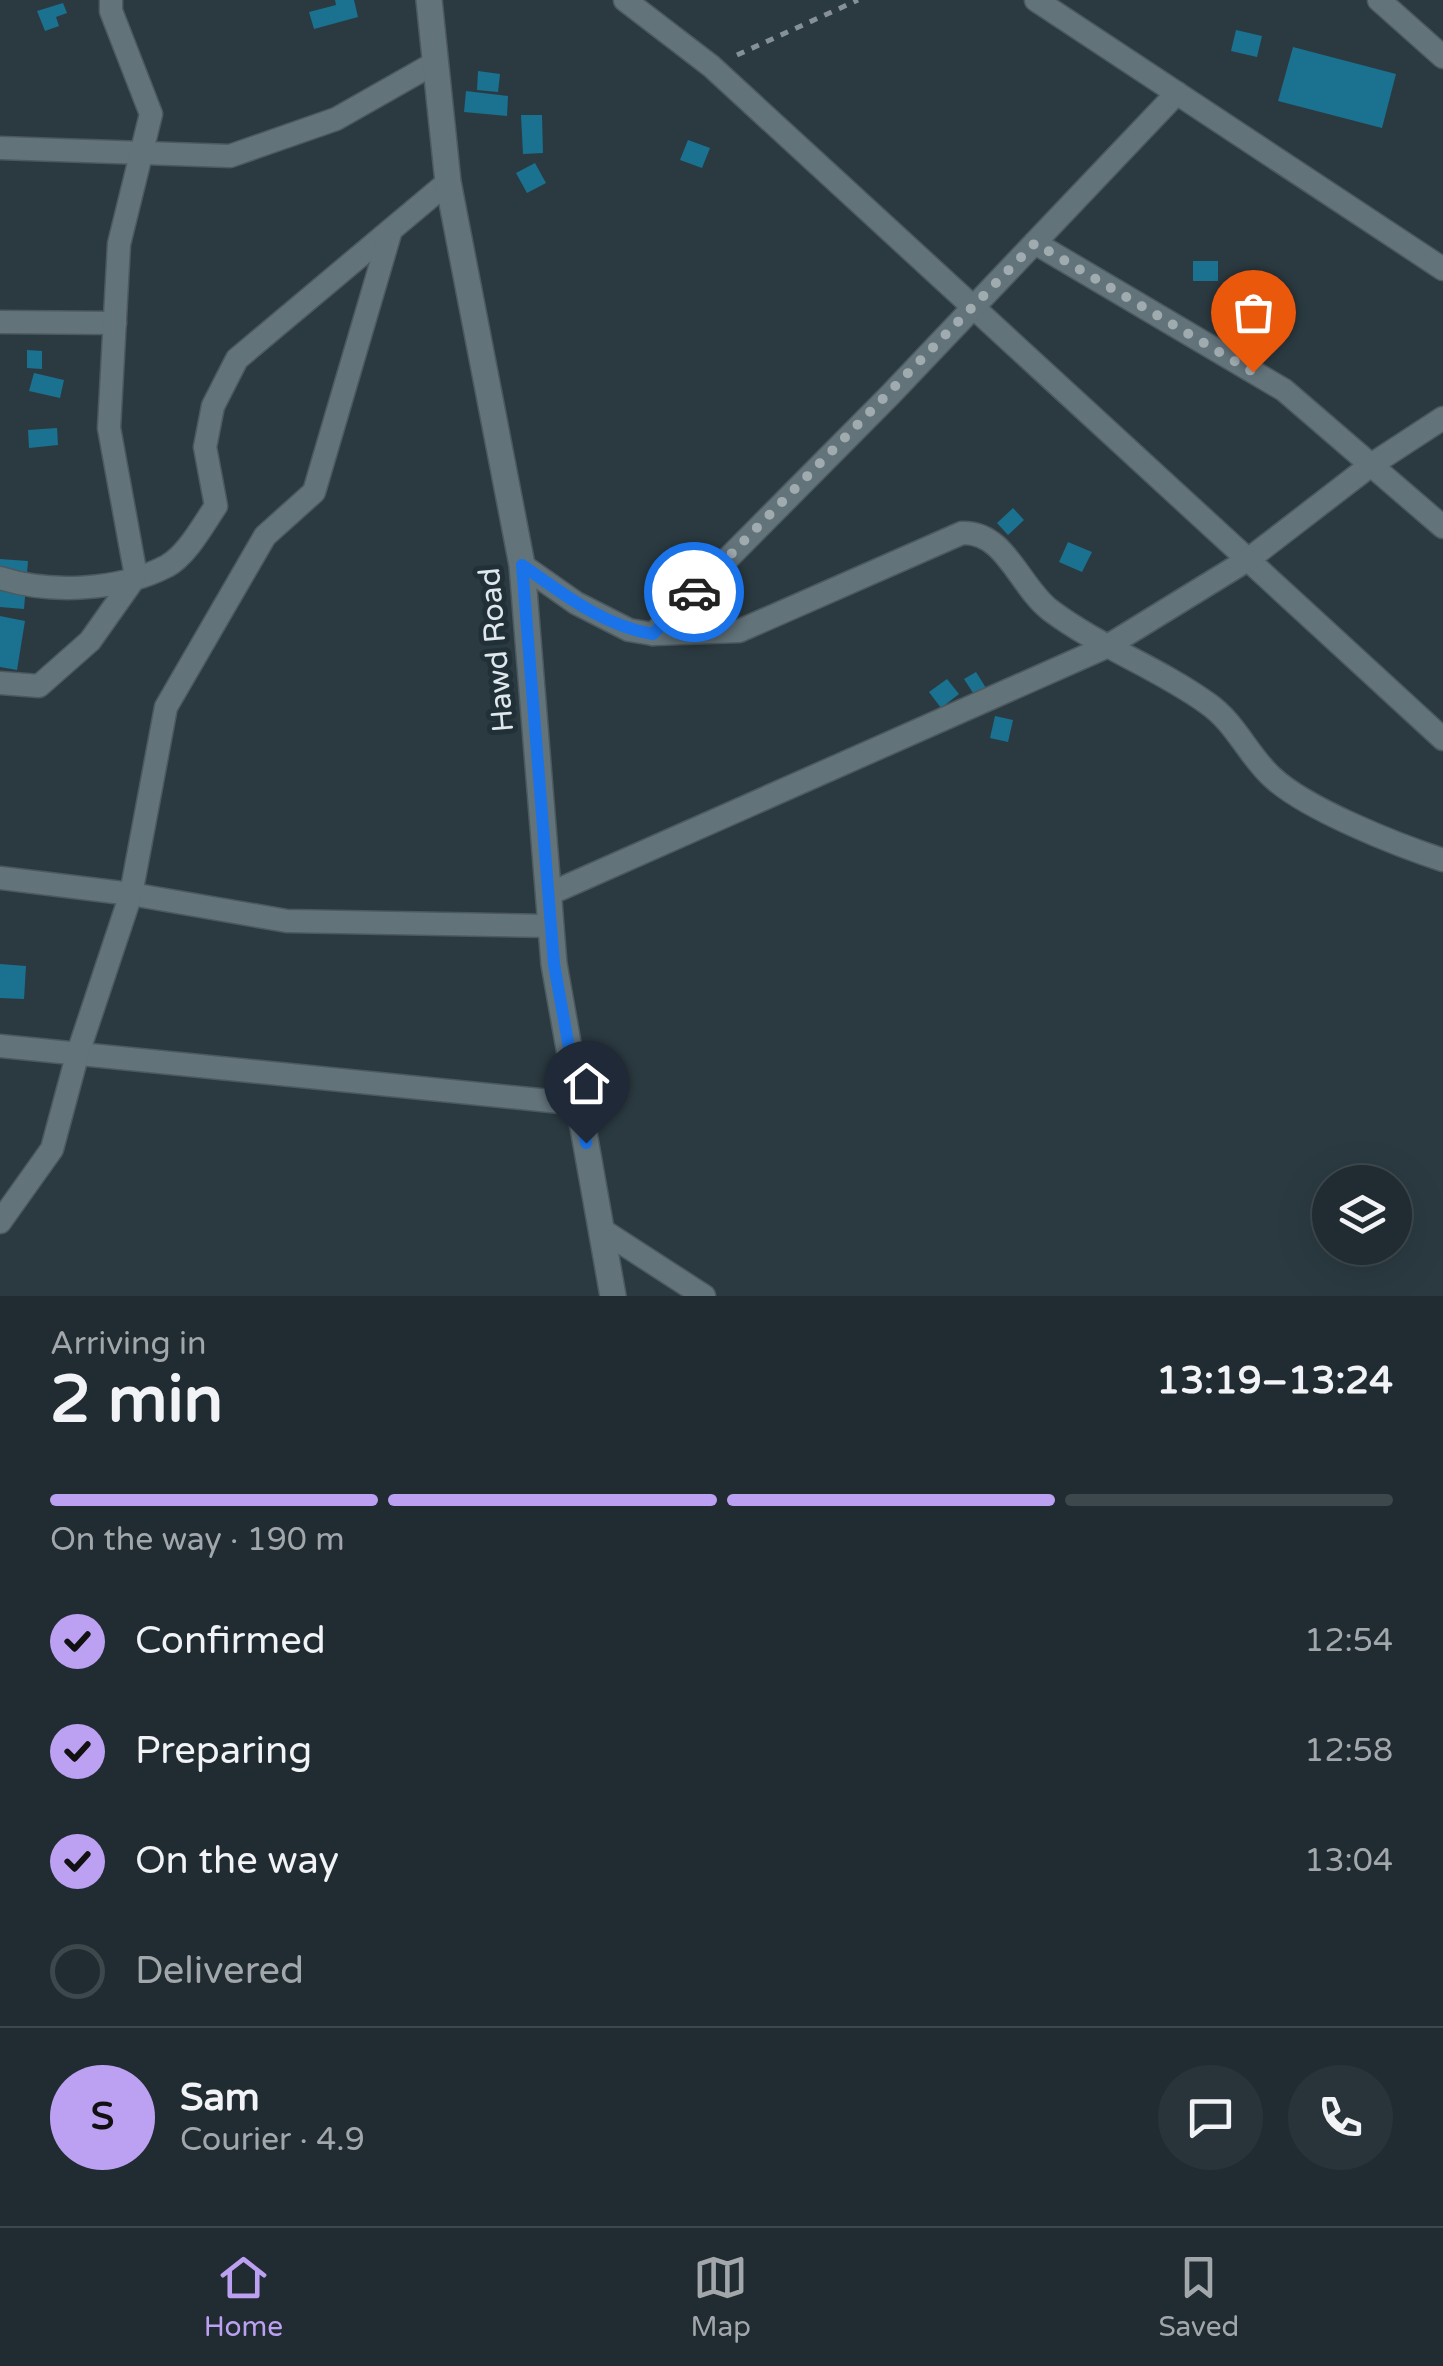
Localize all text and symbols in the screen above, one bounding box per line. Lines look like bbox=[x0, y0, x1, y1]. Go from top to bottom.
pin bbox=[1211, 270, 1296, 373]
icon: bag bbox=[1226, 285, 1281, 340]
courier bbox=[644, 542, 744, 642]
icon: car bbox=[667, 565, 722, 620]
street label: Hawd Road bbox=[471, 566, 522, 734]
pin bbox=[544, 1041, 629, 1144]
icon: home bbox=[559, 1056, 614, 1111]
map controls bbox=[1312, 1165, 1412, 1265]
button: layers bbox=[1312, 1165, 1412, 1265]
text: Arriving in bbox=[50, 1325, 207, 1363]
text: 13:19–13:24 bbox=[1156, 1358, 1393, 1404]
text: 2 min bbox=[50, 1361, 223, 1440]
text: On the way · 190 m bbox=[50, 1521, 345, 1559]
icon: check bbox=[50, 1614, 105, 1669]
text: Confirmed bbox=[135, 1618, 326, 1664]
text: 12:54 bbox=[1304, 1622, 1393, 1660]
icon: check bbox=[50, 1724, 105, 1779]
text: Preparing bbox=[135, 1728, 312, 1774]
text: 12:58 bbox=[1304, 1732, 1393, 1770]
icon: check bbox=[50, 1834, 105, 1889]
text: On the way bbox=[135, 1838, 339, 1884]
text: 13:04 bbox=[1304, 1842, 1393, 1880]
text: Delivered bbox=[135, 1948, 304, 1994]
button: chat bbox=[1158, 2065, 1263, 2170]
button: phone bbox=[1288, 2065, 1393, 2170]
text: Sam bbox=[180, 2075, 260, 2121]
text: S bbox=[91, 2094, 114, 2140]
text: Courier · 4.9 bbox=[180, 2121, 365, 2159]
tab: Home bbox=[204, 2250, 283, 2344]
tab: Map bbox=[690, 2250, 751, 2344]
tab: Saved bbox=[1158, 2250, 1239, 2344]

